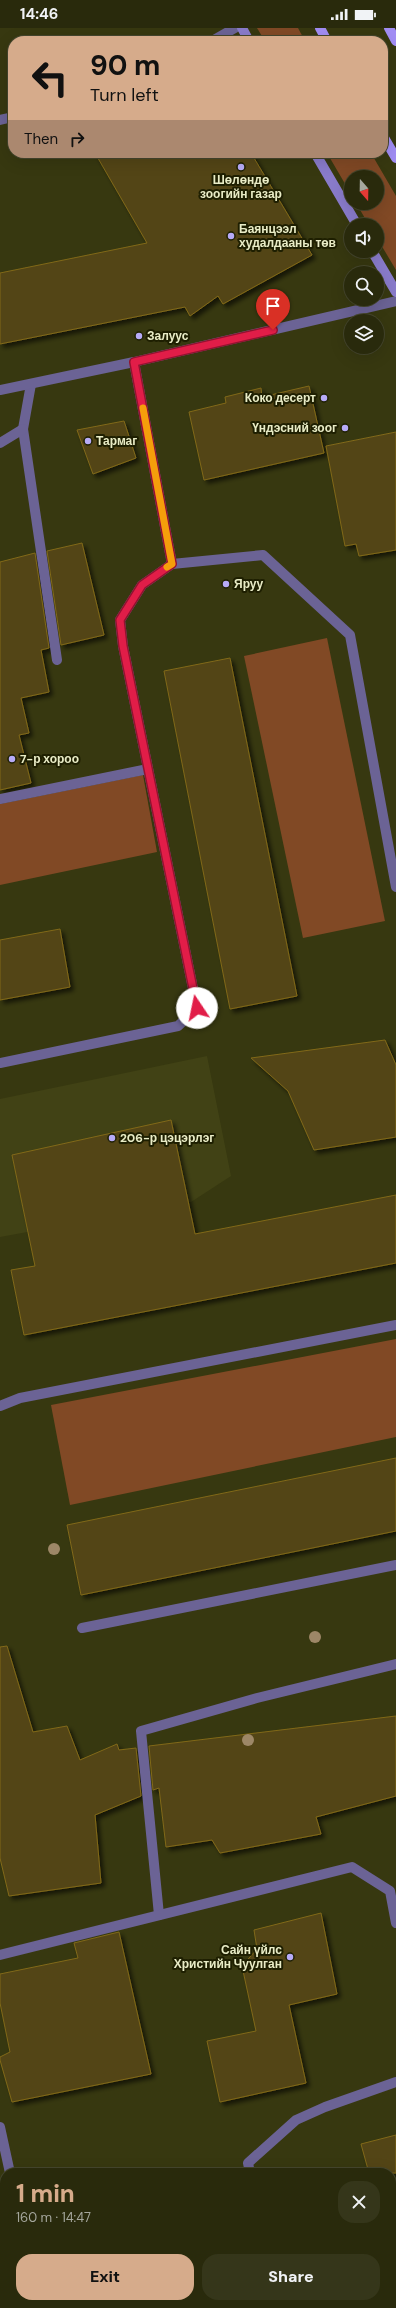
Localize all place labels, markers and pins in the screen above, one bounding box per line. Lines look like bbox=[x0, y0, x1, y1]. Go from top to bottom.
marker: Шөлөндө зоогийн газар bbox=[236, 162, 246, 172]
place label: Шөлөндө зоогийн газар bbox=[200, 172, 282, 202]
place label: Баянцээл худалдааны төв bbox=[239, 221, 336, 251]
marker: Баянцээл худалдааны төв bbox=[226, 231, 236, 241]
pin bbox=[256, 289, 290, 330]
place label: Залуус bbox=[147, 328, 189, 344]
marker: Залуус bbox=[134, 331, 144, 341]
place label: Коко десерт bbox=[245, 390, 316, 406]
marker: Коко десерт bbox=[319, 393, 329, 403]
place label: Үндэсний зоог bbox=[252, 420, 337, 436]
marker: Үндэсний зоог bbox=[340, 423, 350, 433]
place label: Тармаг bbox=[96, 433, 137, 449]
marker: Тармаг bbox=[83, 436, 93, 446]
place label: Яруу bbox=[234, 576, 263, 592]
marker: Яруу bbox=[221, 579, 231, 589]
place label: 7-р хороо bbox=[20, 751, 79, 767]
marker: 7-р хороо bbox=[7, 754, 17, 764]
place label: 206-р цэцэрлэг bbox=[120, 1130, 214, 1146]
marker: 206-р цэцэрлэг bbox=[107, 1133, 117, 1143]
place label: Сайн үйлс Христийн Чуулган bbox=[174, 1942, 282, 1972]
marker: Сайн үйлс Христийн Чуулган bbox=[285, 1952, 295, 1962]

